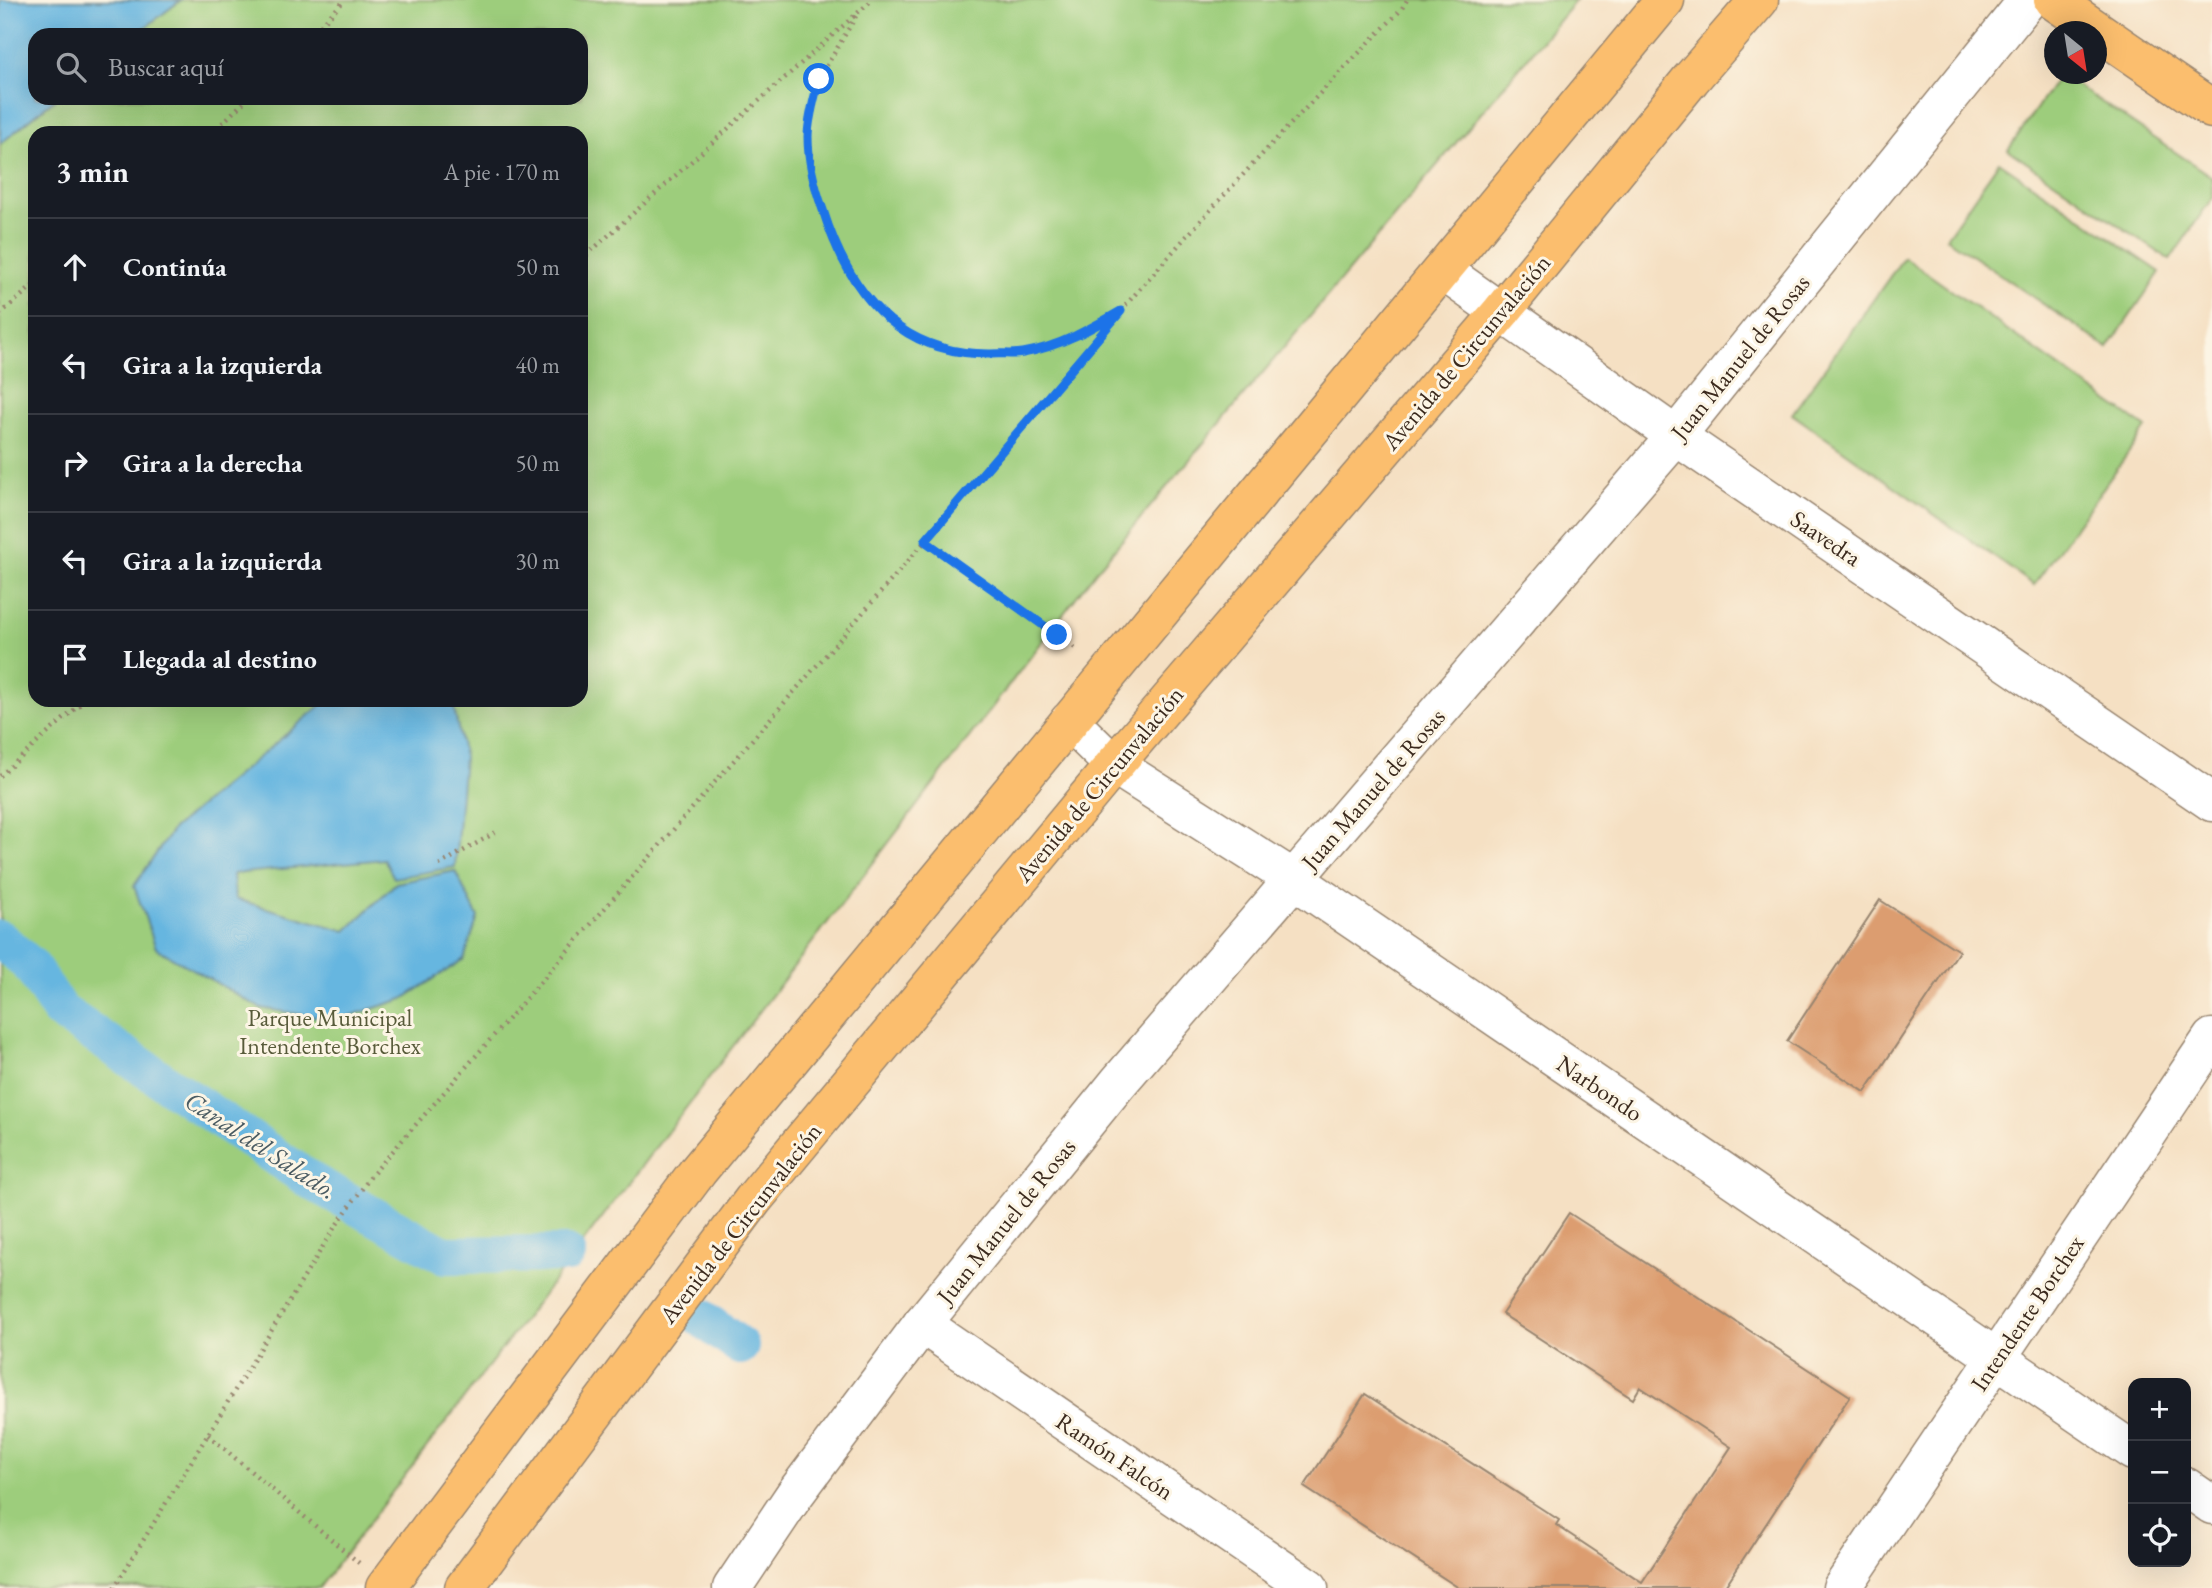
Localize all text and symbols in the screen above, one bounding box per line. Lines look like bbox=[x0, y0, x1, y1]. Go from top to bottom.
north arrow bbox=[2044, 21, 2107, 84]
search box bbox=[28, 28, 588, 105]
icon: search bbox=[52, 48, 90, 86]
text: Buscar aquí bbox=[108, 50, 224, 84]
route start bbox=[803, 63, 834, 94]
text: 3 min bbox=[56, 152, 129, 191]
text: A pie · 170 m bbox=[444, 157, 560, 187]
street label: Avenida de Circunvalación bbox=[1374, 247, 1557, 457]
icon: ahead bbox=[56, 248, 94, 286]
text: Continúa bbox=[123, 250, 227, 284]
text: 50 m bbox=[515, 252, 560, 282]
street label: Juan Manuel de Rosas bbox=[1662, 268, 1816, 448]
icon: left bbox=[56, 346, 94, 384]
text: Gira a la izquierda bbox=[123, 348, 322, 382]
text: 40 m bbox=[515, 350, 560, 380]
icon: right bbox=[56, 444, 94, 482]
text: Gira a la derecha bbox=[123, 446, 303, 480]
text: 50 m bbox=[515, 448, 560, 478]
street label: Saavedra bbox=[1785, 503, 1868, 573]
icon: left bbox=[56, 542, 94, 580]
text: Gira a la izquierda bbox=[123, 544, 322, 578]
text: 30 m bbox=[515, 546, 560, 576]
route end bbox=[1041, 619, 1072, 650]
icon: arrive bbox=[56, 640, 94, 678]
text: Llegada al destino bbox=[123, 642, 317, 676]
street label: Avenida de Circunvalación bbox=[1007, 679, 1190, 889]
street label: Juan Manuel de Rosas bbox=[1293, 702, 1452, 878]
park label: Parque Municipal Intendente Borchex bbox=[239, 1002, 422, 1061]
street label: Narbondo bbox=[1551, 1048, 1649, 1128]
water label: Canal del Salado. bbox=[178, 1083, 344, 1207]
street label: Avenida de Circunvalación bbox=[651, 1116, 828, 1330]
street label: Juan Manuel de Rosas bbox=[928, 1132, 1082, 1312]
street label: Intendente Borchex bbox=[1963, 1228, 2091, 1397]
map controls bbox=[2128, 1378, 2191, 1567]
button: + bbox=[2128, 1378, 2191, 1441]
street label: Ramón Falcón bbox=[1050, 1405, 1180, 1507]
button: − bbox=[2128, 1441, 2191, 1504]
button: locate bbox=[2128, 1504, 2191, 1567]

